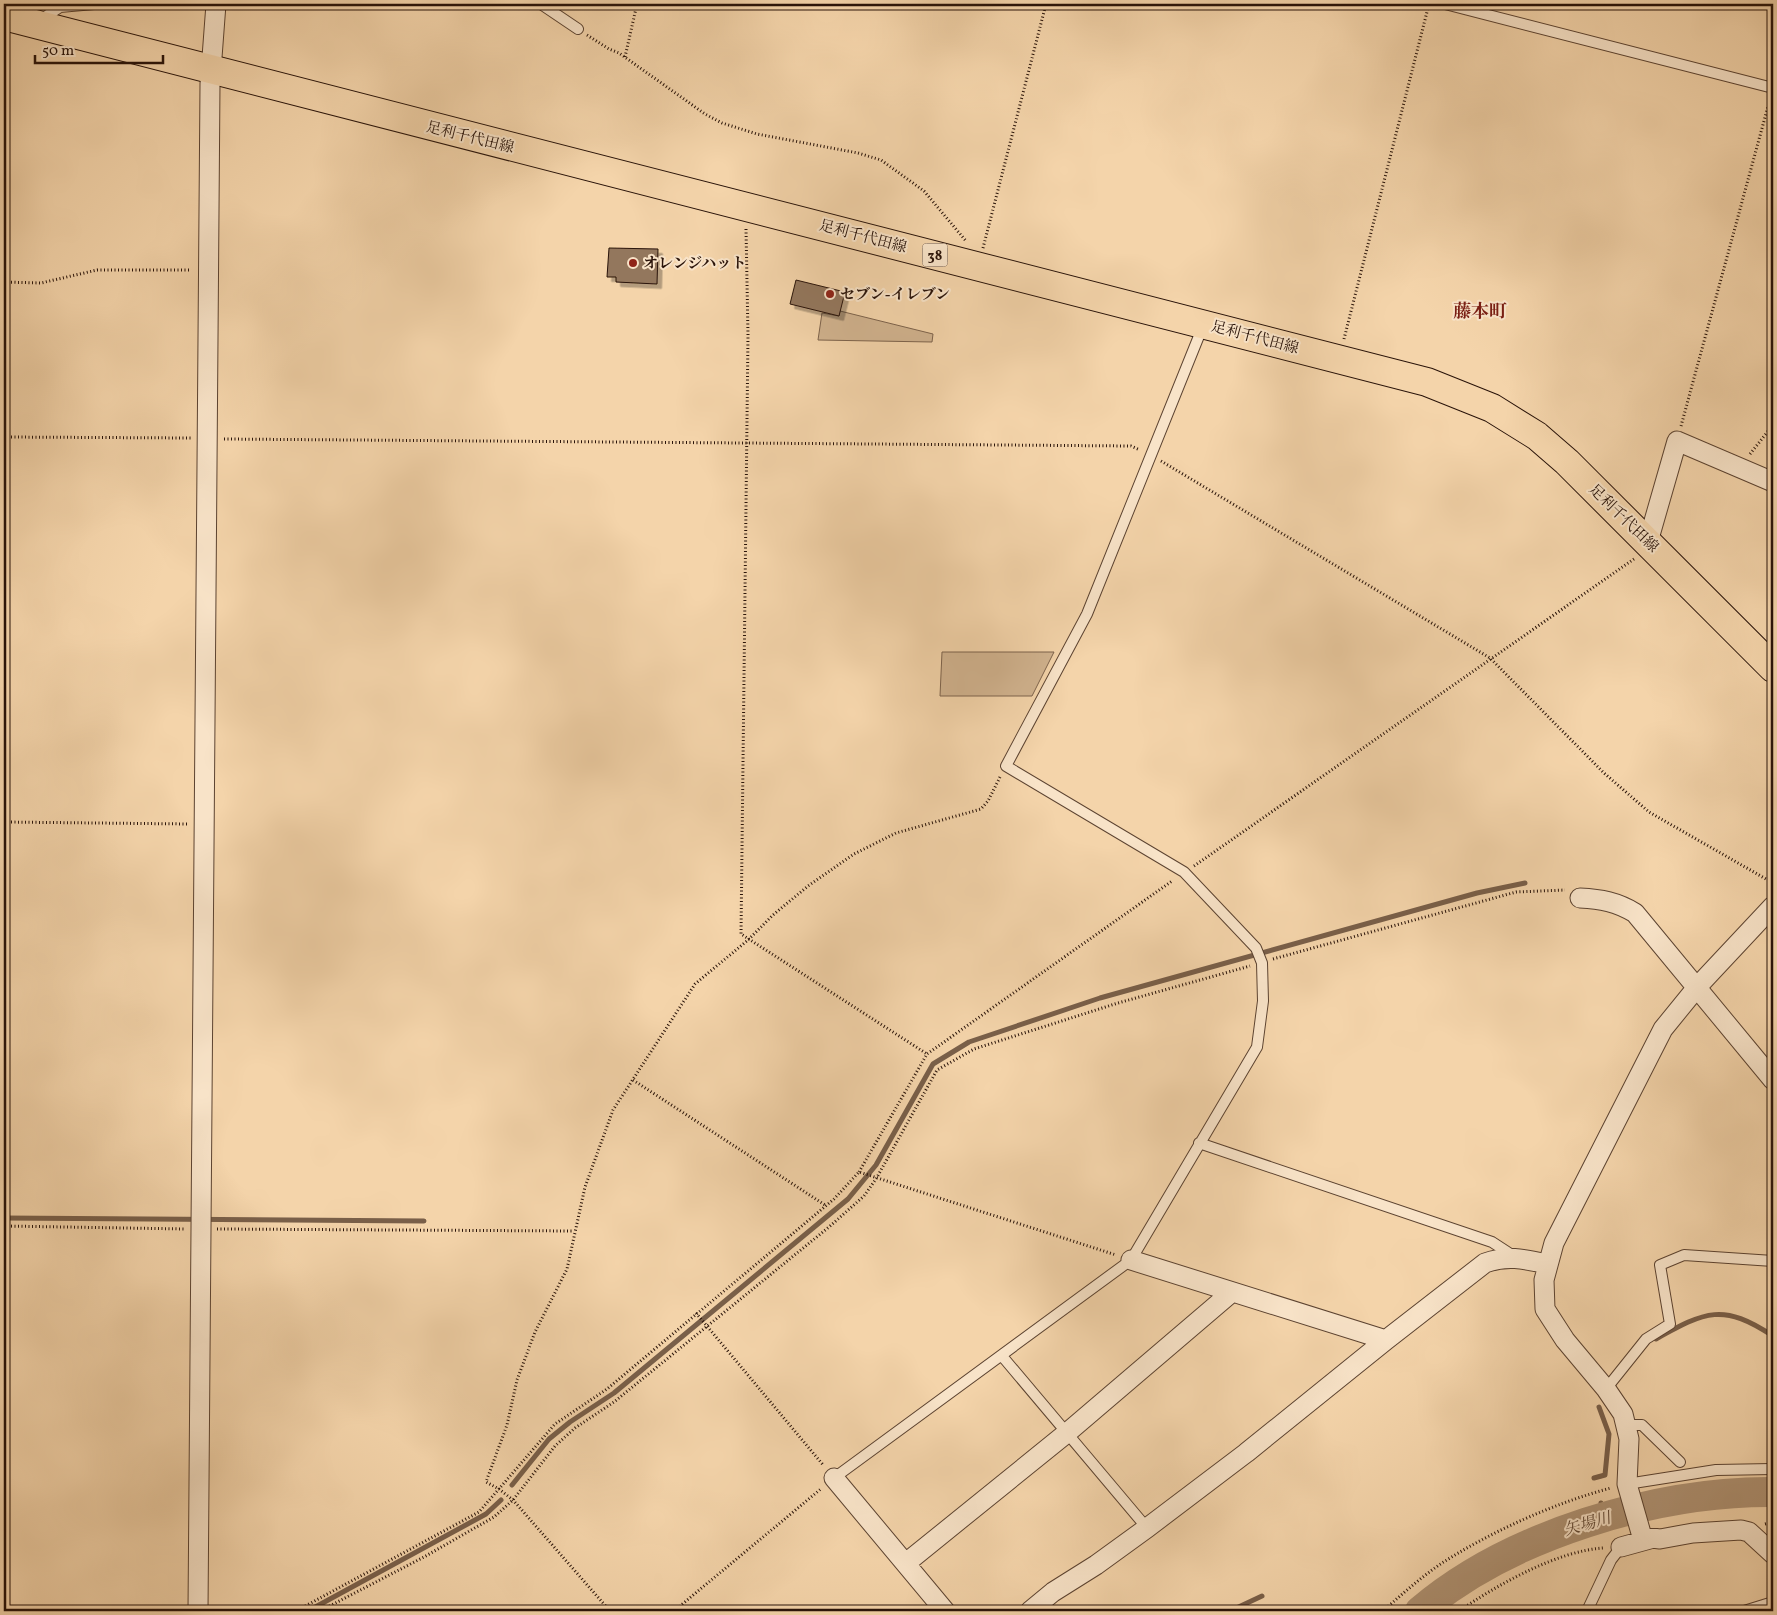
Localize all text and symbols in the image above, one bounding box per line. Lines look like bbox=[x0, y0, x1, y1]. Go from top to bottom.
scale bar bbox=[35, 32, 162, 64]
text: 50 m bbox=[42, 41, 74, 62]
street label: 足利千代田線 bbox=[423, 117, 516, 160]
street label: 足利千代田線 bbox=[816, 216, 909, 259]
road number: 38 bbox=[922, 244, 948, 266]
place label: オレンジハット bbox=[643, 254, 746, 275]
marker: オレンジハット bbox=[627, 257, 639, 269]
place label: セブン-イレブン bbox=[840, 285, 950, 306]
marker: セブン-イレブン bbox=[824, 288, 836, 300]
district label: 藤本町 bbox=[1453, 300, 1507, 325]
street label: 足利千代田線 bbox=[1208, 317, 1301, 360]
street label: 足利千代田線 bbox=[1583, 480, 1663, 558]
water label: 矢場川 bbox=[1561, 1507, 1616, 1542]

